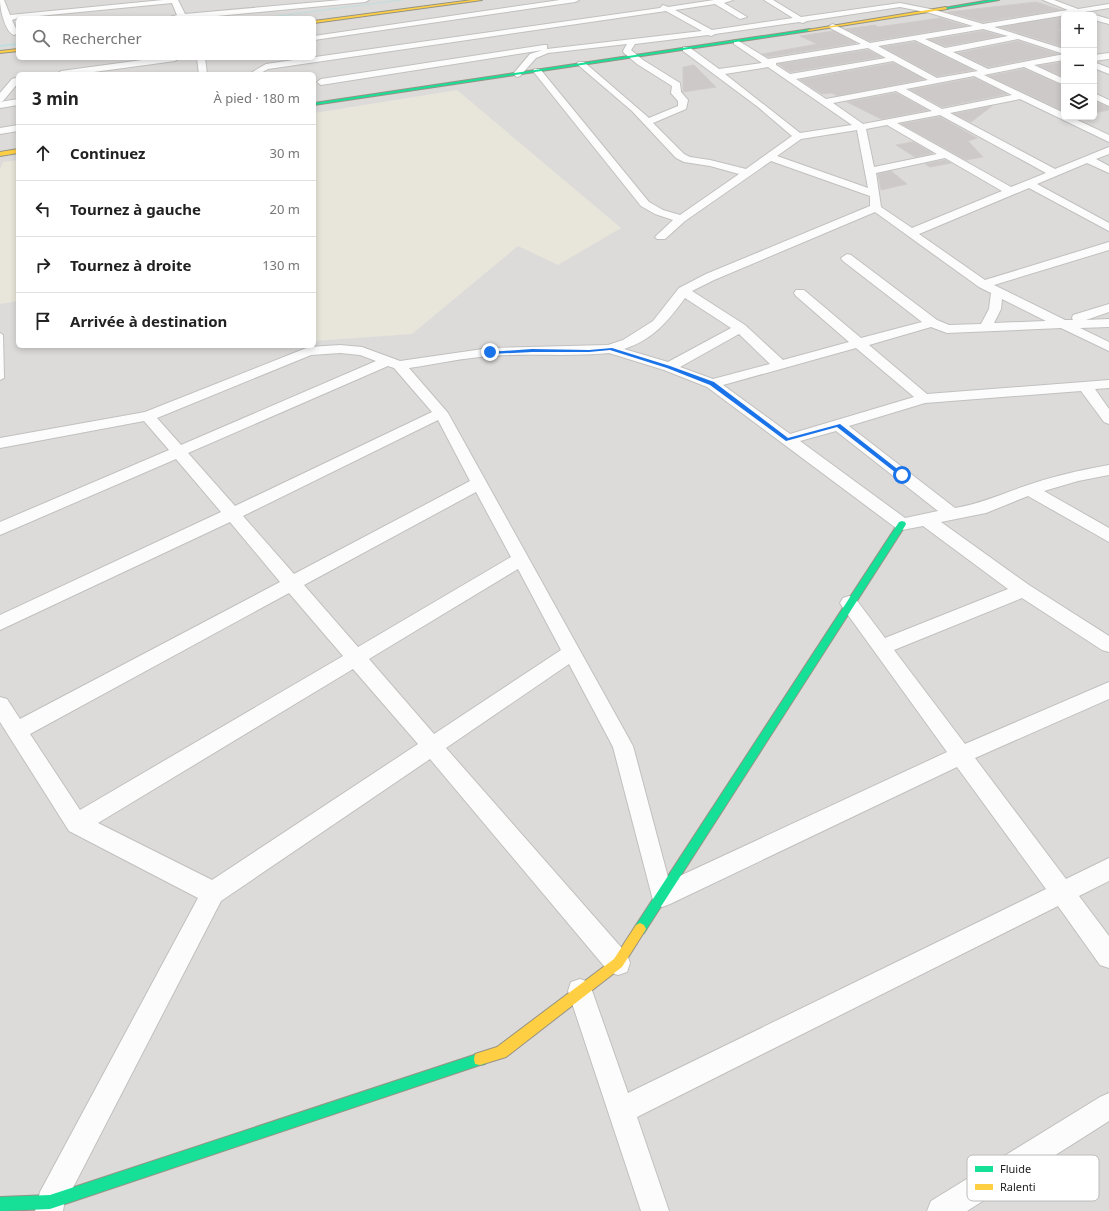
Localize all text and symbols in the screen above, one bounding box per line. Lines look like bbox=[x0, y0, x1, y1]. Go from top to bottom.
map controls bbox=[1061, 12, 1097, 120]
button: + bbox=[1061, 12, 1097, 48]
search box bbox=[16, 16, 316, 60]
icon: search bbox=[30, 27, 52, 49]
text: Rechercher bbox=[62, 28, 142, 48]
button: − bbox=[1061, 48, 1097, 84]
button: layers bbox=[1061, 84, 1097, 120]
text: 3 min bbox=[32, 87, 79, 110]
text: À pied · 180 m bbox=[214, 89, 300, 107]
icon: ahead bbox=[32, 142, 54, 164]
text: Continuez bbox=[70, 143, 145, 163]
text: 30 m bbox=[270, 144, 300, 162]
icon: left bbox=[32, 198, 54, 220]
text: Tournez à gauche bbox=[70, 199, 201, 219]
text: 20 m bbox=[270, 200, 300, 218]
icon: right bbox=[32, 254, 54, 276]
text: Tournez à droite bbox=[70, 255, 191, 275]
text: 130 m bbox=[262, 256, 300, 274]
icon: arrive bbox=[32, 310, 54, 332]
text: Arrivée à destination bbox=[70, 311, 227, 331]
route end bbox=[481, 343, 499, 361]
route start bbox=[893, 466, 911, 484]
legend bbox=[967, 1155, 1099, 1201]
text: Fluide bbox=[1000, 1161, 1031, 1176]
text: Ralenti bbox=[1000, 1179, 1036, 1194]

